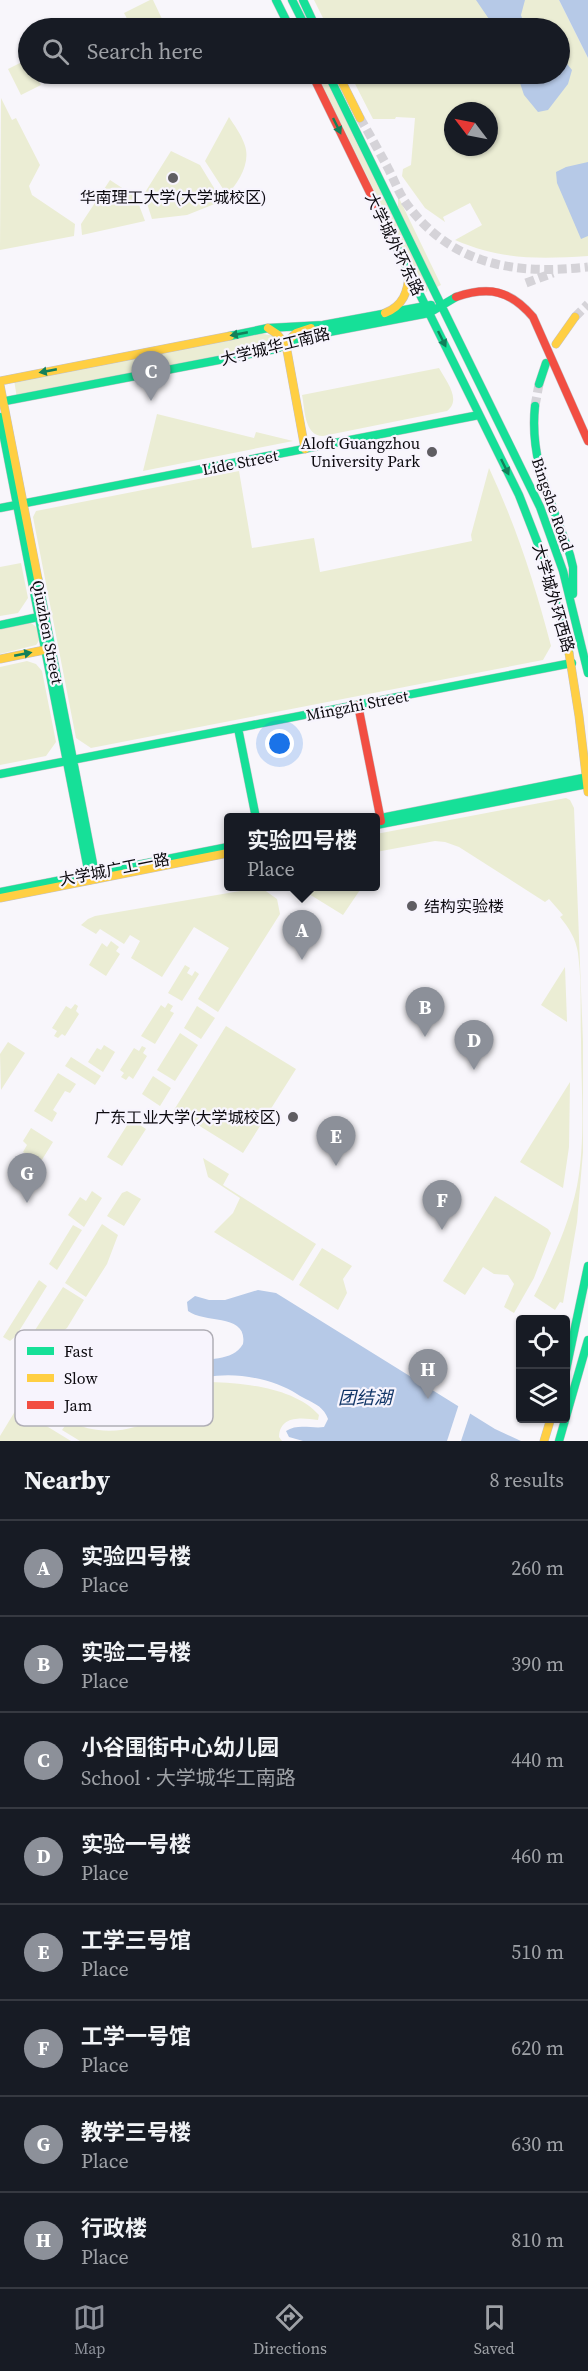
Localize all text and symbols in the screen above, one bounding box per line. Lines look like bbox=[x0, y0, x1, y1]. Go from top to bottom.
search box bbox=[18, 18, 570, 84]
icon: search bbox=[39, 35, 72, 68]
text: Search here bbox=[87, 36, 203, 66]
north arrow bbox=[444, 102, 498, 156]
one-way arrow bbox=[332, 117, 342, 135]
marker: 华南理工大学(大学城校区) bbox=[166, 171, 180, 185]
place label: 华南理工大学(大学城校区) bbox=[80, 186, 266, 208]
street label: 大学城外环东路 bbox=[361, 189, 429, 299]
street label: 大学城华工南路 bbox=[218, 322, 332, 370]
one-way arrow bbox=[230, 330, 249, 339]
one-way arrow bbox=[437, 330, 446, 347]
pin: C bbox=[132, 352, 170, 401]
one-way arrow bbox=[38, 367, 57, 376]
place label: Aloft Guangzhou University Park bbox=[301, 432, 420, 472]
street label: Lide Street bbox=[200, 444, 280, 480]
marker: Aloft Guangzhou University Park bbox=[425, 445, 439, 459]
street label: Bingshe Road bbox=[527, 454, 579, 554]
one-way arrow bbox=[501, 459, 510, 476]
street label: 大学城外环西路 bbox=[528, 541, 580, 655]
street label: Qiuzhen Street bbox=[27, 578, 69, 687]
one-way arrow bbox=[13, 649, 32, 658]
street label: Mingzhi Street bbox=[304, 684, 411, 726]
your location bbox=[265, 729, 294, 758]
popup bbox=[224, 813, 380, 891]
text: 实验四号楼 bbox=[247, 825, 357, 855]
street label: 大学城广工一路 bbox=[57, 848, 171, 890]
text: Place bbox=[247, 855, 295, 883]
place label: 结构实验楼 bbox=[424, 895, 504, 917]
marker: 结构实验楼 bbox=[405, 899, 419, 913]
pin: A bbox=[282, 910, 322, 960]
pin: B bbox=[406, 988, 444, 1037]
pin: D bbox=[454, 1020, 494, 1070]
place label: 广东工业大学(大学城校区) bbox=[94, 1106, 281, 1128]
marker: 广东工业大学(大学城校区) bbox=[286, 1110, 300, 1124]
pin: E bbox=[316, 1116, 356, 1166]
pin: G bbox=[8, 1154, 46, 1203]
pin: F bbox=[422, 1180, 462, 1230]
map controls bbox=[516, 1315, 570, 1423]
button: locate bbox=[516, 1315, 570, 1369]
legend bbox=[15, 1330, 213, 1426]
text: Fast bbox=[64, 1340, 94, 1362]
pin: H bbox=[408, 1350, 448, 1399]
text: Slow bbox=[64, 1367, 99, 1389]
button: layers bbox=[516, 1369, 570, 1423]
water label: 团结湖 bbox=[338, 1385, 395, 1410]
text: Jam bbox=[63, 1394, 92, 1416]
text: Nearby bbox=[24, 1462, 110, 1498]
text: 8 results bbox=[489, 1466, 564, 1494]
text: 实验四号楼 bbox=[81, 1541, 191, 1571]
text: A bbox=[37, 1554, 50, 1582]
text: 260 m bbox=[511, 1554, 564, 1582]
text: Place bbox=[81, 1571, 129, 1599]
text: 实验二号楼 bbox=[81, 1637, 191, 1667]
text: B bbox=[37, 1650, 50, 1678]
text: 390 m bbox=[511, 1650, 564, 1678]
text: Place bbox=[81, 1667, 129, 1695]
text: 小谷围街中心幼儿园 bbox=[81, 1732, 279, 1762]
text: C bbox=[37, 1746, 50, 1774]
text: 440 m bbox=[511, 1746, 564, 1774]
text: School · 大学城华工南路 bbox=[81, 1764, 296, 1792]
text: 实验一号楼 bbox=[81, 1829, 191, 1859]
text: D bbox=[36, 1842, 51, 1870]
text: 460 m bbox=[511, 1842, 564, 1870]
text: Place bbox=[81, 1859, 129, 1887]
text: 工学三号馆 bbox=[81, 1925, 191, 1955]
text: E bbox=[38, 1938, 49, 1966]
text: 510 m bbox=[511, 1938, 564, 1966]
text: Place bbox=[81, 1955, 129, 1983]
text: 工学一号馆 bbox=[81, 2021, 191, 2051]
text: F bbox=[38, 2034, 49, 2062]
text: 620 m bbox=[511, 2034, 564, 2062]
text: Place bbox=[81, 2051, 129, 2079]
text: 教学三号楼 bbox=[81, 2117, 191, 2147]
text: G bbox=[37, 2130, 50, 2158]
text: 630 m bbox=[511, 2130, 564, 2158]
text: Place bbox=[81, 2147, 129, 2175]
text: 行政楼 bbox=[81, 2213, 147, 2243]
text: H bbox=[36, 2226, 51, 2254]
text: 810 m bbox=[511, 2226, 564, 2254]
text: Place bbox=[81, 2243, 129, 2271]
tab: Map bbox=[73, 2301, 106, 2359]
tab: Directions bbox=[253, 2301, 327, 2359]
tab: Saved bbox=[474, 2301, 515, 2359]

